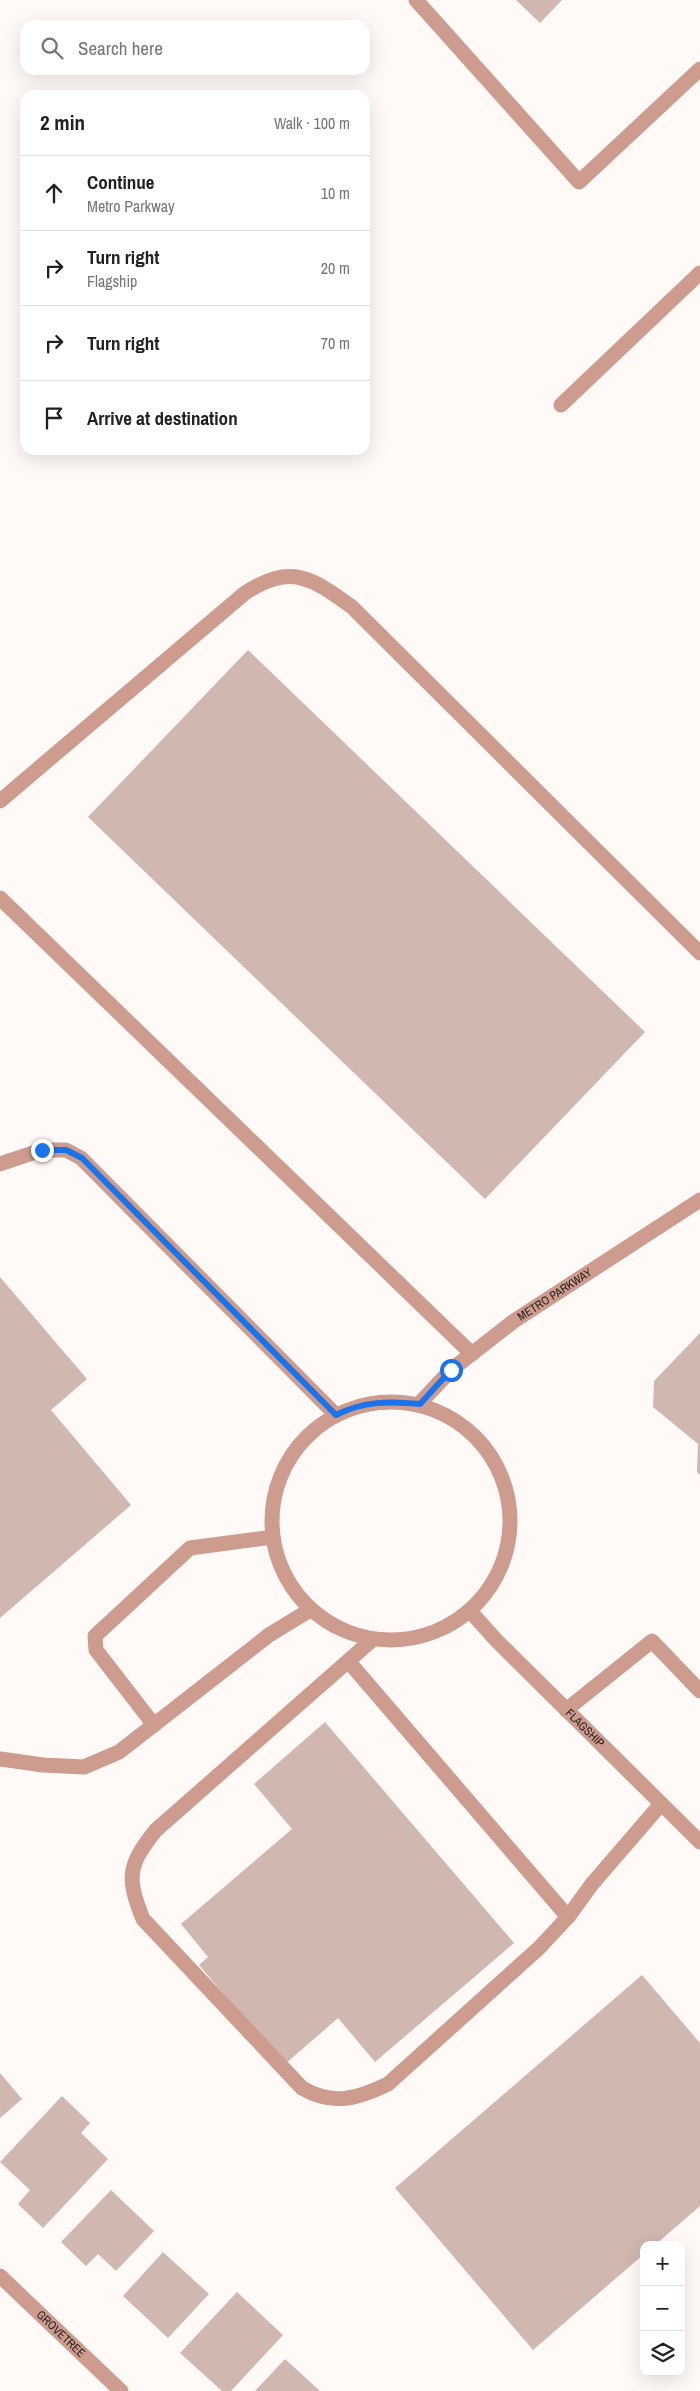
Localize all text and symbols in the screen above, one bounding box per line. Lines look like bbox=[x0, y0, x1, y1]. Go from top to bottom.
search box bbox=[20, 20, 370, 75]
icon: search bbox=[38, 34, 66, 62]
text: Search here bbox=[78, 35, 163, 61]
text: 2 min bbox=[40, 108, 85, 137]
text: Walk · 100 m bbox=[274, 112, 350, 134]
text: Continue bbox=[87, 169, 155, 195]
icon: ahead bbox=[40, 179, 68, 207]
text: 10 m bbox=[321, 182, 350, 204]
text: Metro Parkway bbox=[87, 195, 175, 217]
text: Turn right bbox=[87, 244, 159, 270]
icon: right bbox=[40, 254, 68, 282]
text: 20 m bbox=[321, 257, 350, 279]
text: Flagship bbox=[87, 270, 137, 292]
icon: right bbox=[40, 329, 68, 357]
text: Turn right bbox=[87, 330, 159, 356]
text: 70 m bbox=[321, 332, 350, 354]
icon: arrive bbox=[40, 404, 68, 432]
text: Arrive at destination bbox=[87, 405, 238, 431]
route end bbox=[31, 1139, 54, 1162]
street label: METRO PARKWAY bbox=[514, 1264, 595, 1325]
route start bbox=[440, 1359, 463, 1382]
street label: FLAGSHIP bbox=[562, 1705, 608, 1751]
map controls bbox=[640, 2241, 685, 2376]
button: + bbox=[640, 2241, 685, 2286]
button: − bbox=[640, 2286, 685, 2331]
street label: GROVETREE bbox=[33, 2307, 89, 2361]
button: layers bbox=[640, 2331, 685, 2376]

